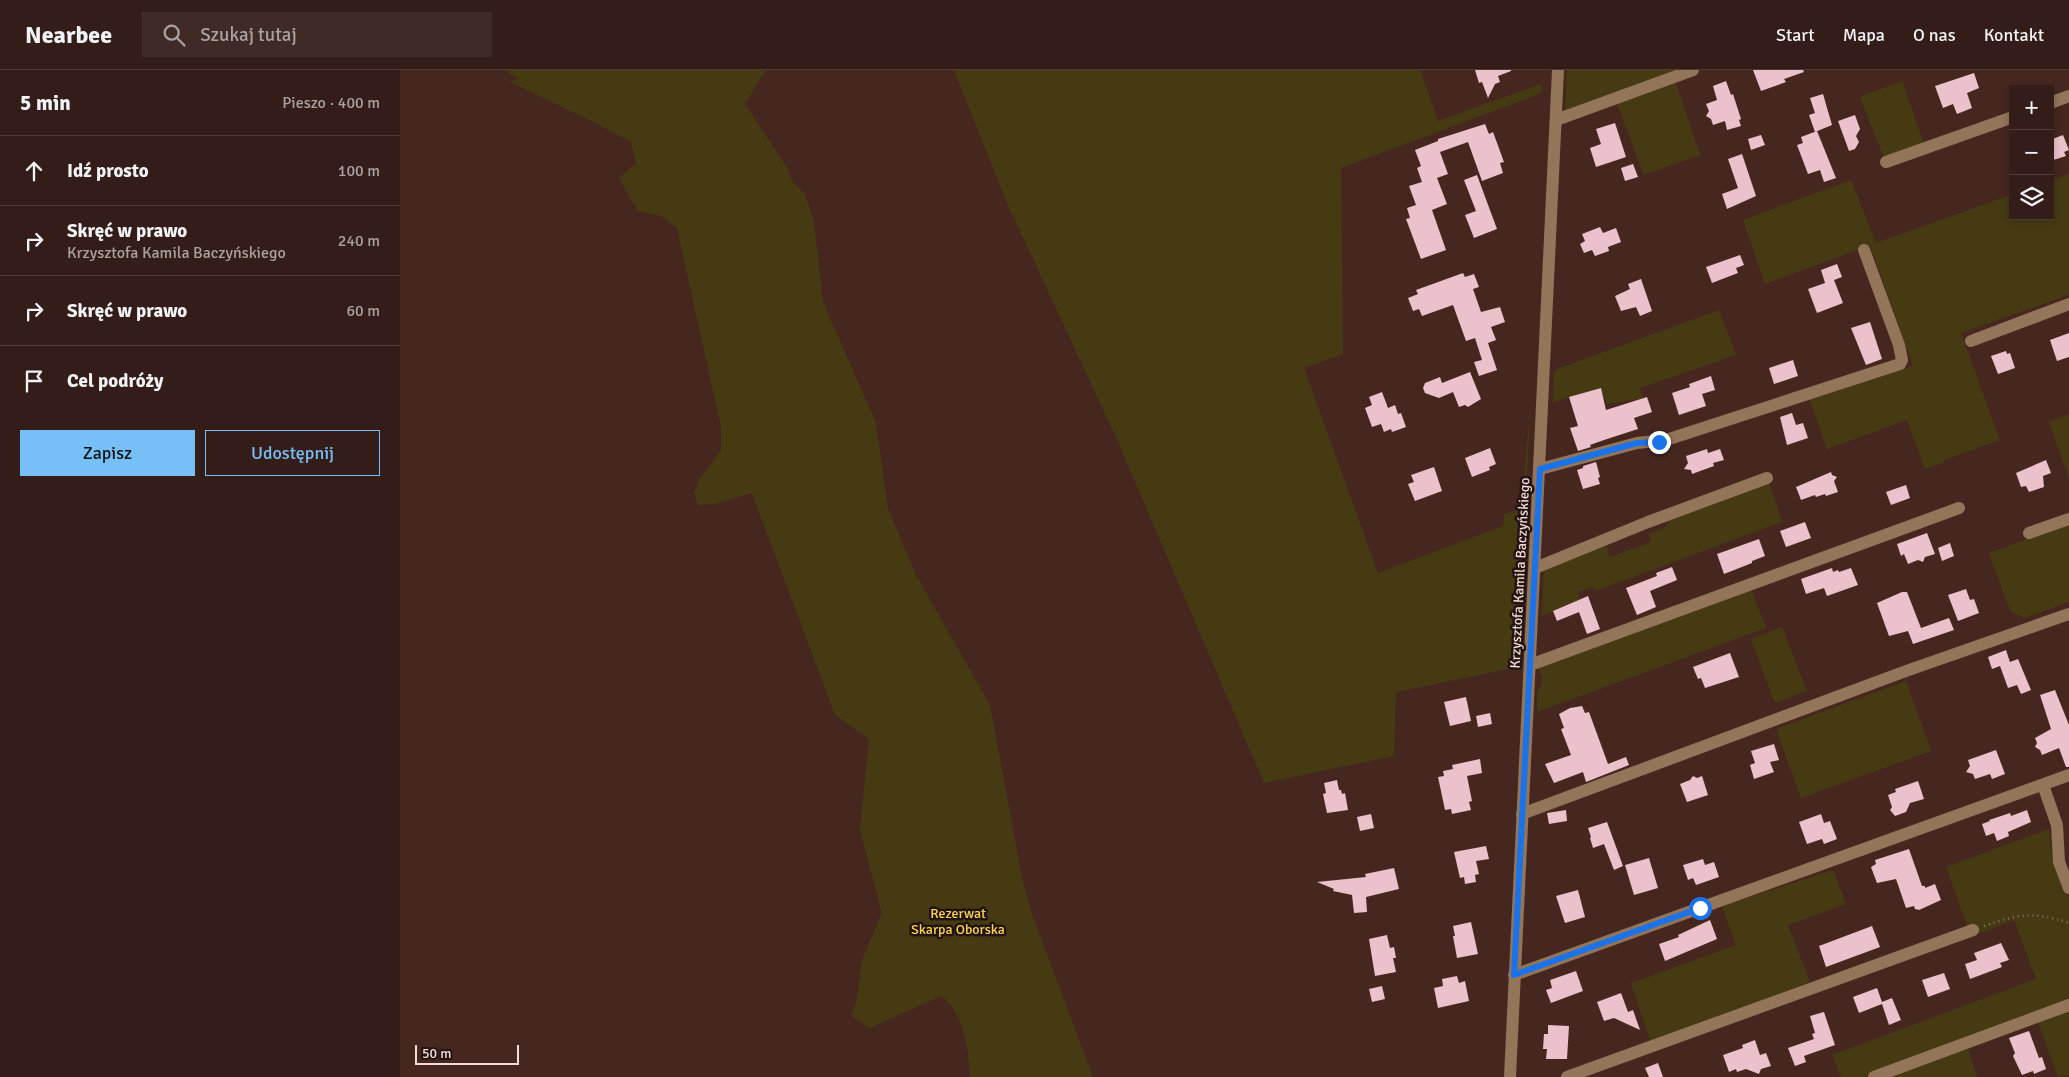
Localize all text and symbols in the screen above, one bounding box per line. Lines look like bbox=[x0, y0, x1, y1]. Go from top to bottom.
search box bbox=[142, 12, 492, 57]
text: Nearbee bbox=[25, 20, 112, 50]
icon: search bbox=[160, 21, 188, 49]
text: Szukaj tutaj bbox=[200, 23, 297, 47]
text: Start bbox=[1776, 24, 1815, 46]
text: Mapa bbox=[1843, 24, 1885, 46]
text: O nas bbox=[1913, 24, 1956, 46]
text: Kontakt bbox=[1984, 24, 2044, 46]
map controls bbox=[2009, 85, 2054, 220]
button: + bbox=[2009, 85, 2054, 130]
text: 5 min bbox=[20, 90, 71, 116]
text: Pieszo · 400 m bbox=[282, 93, 380, 113]
button: − bbox=[2009, 130, 2054, 175]
icon: ahead bbox=[20, 157, 48, 185]
text: Idź prosto bbox=[67, 159, 149, 183]
text: 100 m bbox=[338, 161, 380, 181]
button: layers bbox=[2009, 175, 2054, 220]
text: Skręć w prawo bbox=[67, 219, 187, 243]
icon: right bbox=[20, 227, 48, 255]
text: 240 m bbox=[338, 231, 380, 251]
text: Krzysztofa Kamila Baczyńskiego bbox=[67, 243, 286, 263]
icon: right bbox=[20, 297, 48, 325]
text: Skręć w prawo bbox=[67, 299, 187, 323]
text: 60 m bbox=[346, 301, 380, 321]
icon: arrive bbox=[20, 367, 48, 395]
text: Cel podróży bbox=[67, 369, 163, 393]
button: Zapisz bbox=[20, 430, 195, 476]
button: Udostępnij bbox=[205, 430, 380, 476]
route end bbox=[1648, 431, 1671, 454]
street label: Krzysztofa Kamila Baczyńskiego bbox=[1507, 477, 1533, 669]
route start bbox=[1689, 897, 1712, 920]
park label: Rezerwat Skarpa Oborska bbox=[911, 905, 1005, 938]
scale bar bbox=[415, 1042, 519, 1065]
text: 50 m bbox=[422, 1045, 451, 1062]

